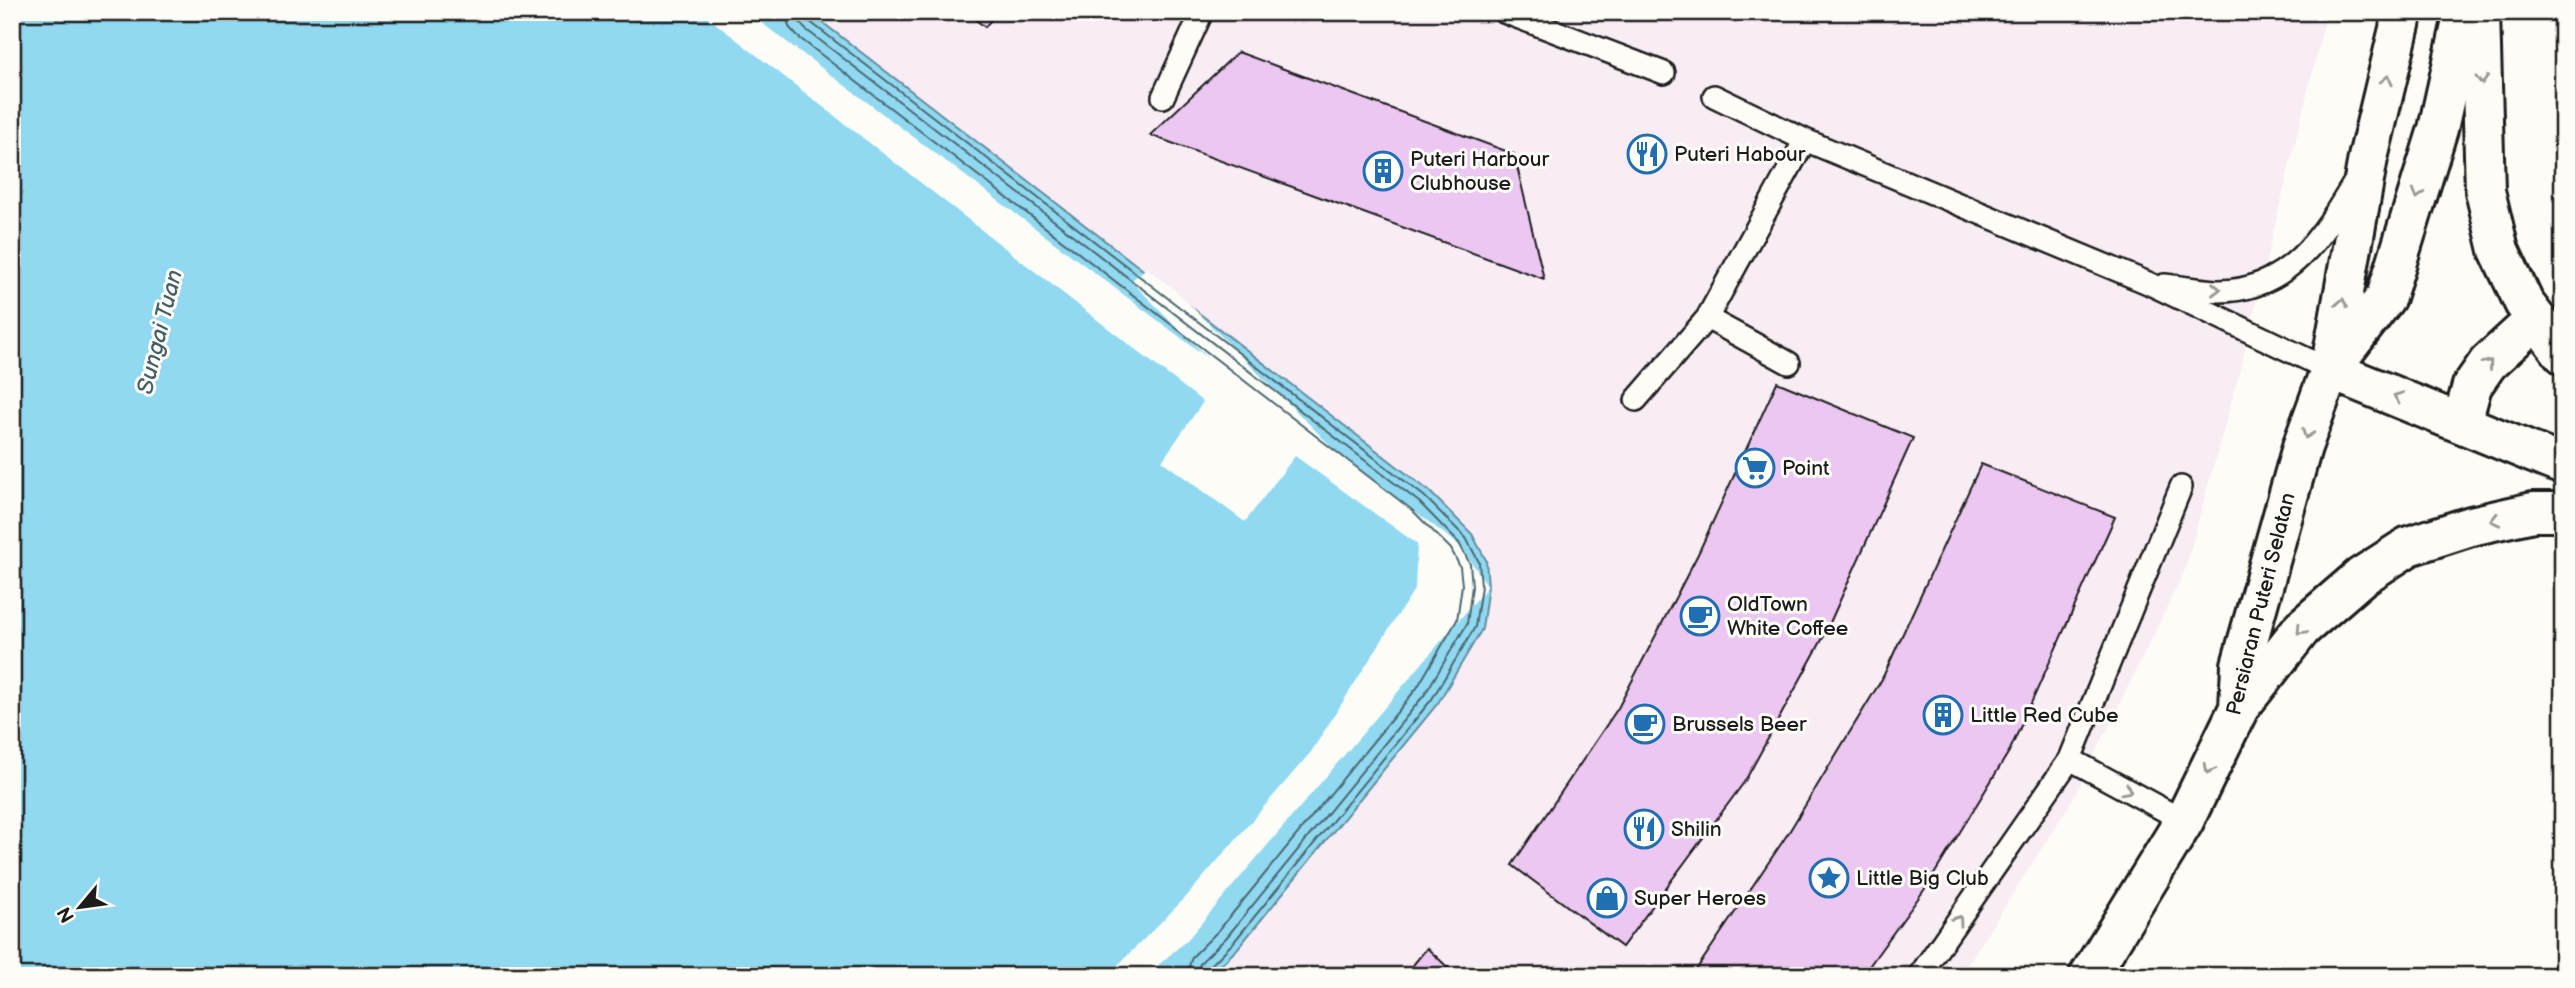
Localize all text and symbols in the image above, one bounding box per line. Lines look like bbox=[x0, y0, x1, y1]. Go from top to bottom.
one-way arrow bbox=[2379, 74, 2393, 86]
one-way arrow bbox=[2475, 75, 2490, 86]
restaurant icon: Puteri Habour bbox=[1626, 133, 1668, 175]
place label: Puteri Habour bbox=[1674, 142, 1806, 167]
place label: Puteri Harbour Clubhouse bbox=[1410, 147, 1549, 196]
building icon: Puteri Harbour Clubhouse bbox=[1362, 150, 1404, 192]
one-way arrow bbox=[2411, 187, 2426, 199]
water label: Sungai Tuan bbox=[131, 267, 189, 397]
one-way arrow bbox=[2211, 281, 2221, 297]
one-way arrow bbox=[2334, 297, 2349, 309]
one-way arrow bbox=[2480, 359, 2492, 372]
one-way arrow bbox=[2393, 392, 2405, 406]
one-way arrow bbox=[2301, 428, 2315, 440]
supermarket icon: Point bbox=[1734, 447, 1776, 489]
place label: Point bbox=[1782, 456, 1830, 481]
street label: Persiaran Puteri Selatan bbox=[2221, 490, 2301, 718]
one-way arrow bbox=[2490, 512, 2502, 527]
place label: OldTown White Coffee bbox=[1727, 592, 1848, 641]
cafe icon: OldTown White Coffee bbox=[1679, 595, 1721, 637]
one-way arrow bbox=[2297, 622, 2310, 635]
building icon: Little Red Cube bbox=[1922, 694, 1964, 736]
cafe icon: Brussels Beer bbox=[1624, 703, 1666, 745]
place label: Little Red Cube bbox=[1970, 703, 2119, 728]
place label: Brussels Beer bbox=[1672, 712, 1807, 737]
one-way arrow bbox=[2204, 762, 2218, 774]
one-way arrow bbox=[2120, 781, 2132, 795]
restaurant icon: Shilin bbox=[1623, 808, 1665, 850]
place label: Shilin bbox=[1671, 817, 1722, 842]
place icon: Little Big Club bbox=[1808, 857, 1850, 899]
place label: Little Big Club bbox=[1856, 866, 1989, 891]
north arrow bbox=[46, 872, 116, 942]
shop icon: Super Heroes bbox=[1586, 877, 1628, 919]
place label: Super Heroes bbox=[1634, 886, 1766, 911]
text: N bbox=[53, 903, 80, 926]
one-way arrow bbox=[1950, 915, 1962, 928]

